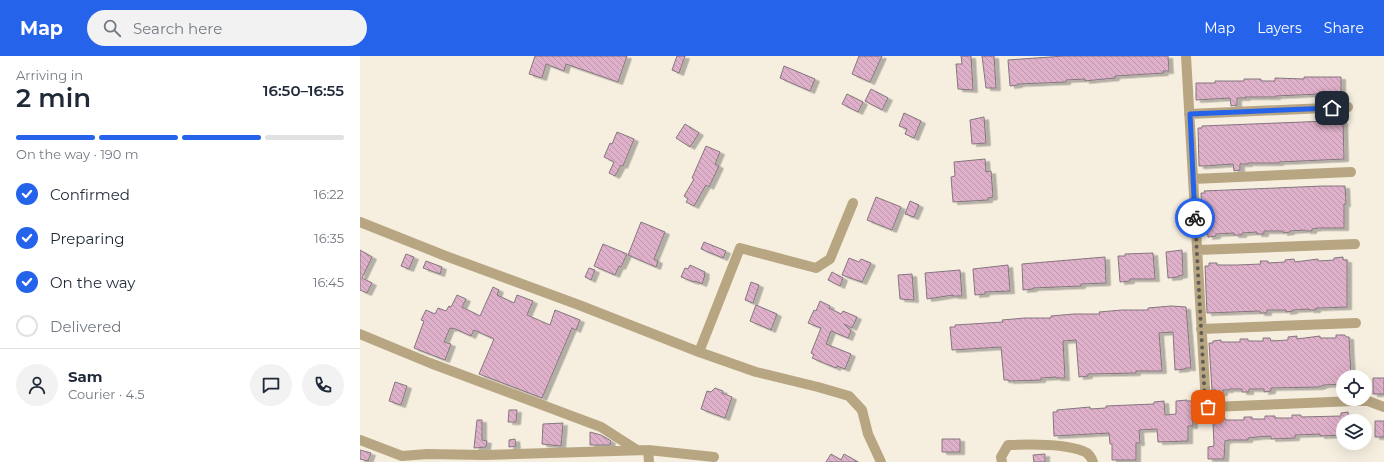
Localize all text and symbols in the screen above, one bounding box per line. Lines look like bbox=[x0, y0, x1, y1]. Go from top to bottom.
search box bbox=[87, 10, 367, 46]
text: Map bbox=[20, 17, 63, 40]
icon: search bbox=[101, 17, 123, 39]
text: Search here bbox=[133, 19, 222, 38]
text: Map bbox=[1204, 19, 1235, 37]
text: Layers bbox=[1257, 19, 1302, 37]
text: Share bbox=[1324, 19, 1364, 37]
text: Arriving in bbox=[16, 67, 83, 83]
text: 16:50–16:55 bbox=[263, 81, 344, 100]
text: 2 min bbox=[16, 82, 91, 114]
pin bbox=[1315, 91, 1349, 125]
icon: home bbox=[1321, 97, 1343, 119]
text: On the way · 190 m bbox=[16, 146, 139, 162]
icon: check bbox=[16, 183, 38, 205]
text: Confirmed bbox=[50, 185, 130, 204]
text: 16:22 bbox=[314, 186, 344, 202]
courier bbox=[1175, 198, 1215, 238]
icon: bike bbox=[1184, 207, 1206, 229]
icon: check bbox=[16, 227, 38, 249]
text: Preparing bbox=[50, 229, 125, 248]
text: 16:35 bbox=[314, 230, 344, 246]
icon: check bbox=[16, 271, 38, 293]
text: On the way bbox=[50, 273, 135, 292]
text: 16:45 bbox=[313, 274, 344, 290]
text: Delivered bbox=[50, 317, 122, 336]
button: person bbox=[16, 364, 58, 406]
button: chat bbox=[250, 364, 292, 406]
button: phone bbox=[302, 364, 344, 406]
text: Sam bbox=[68, 367, 103, 386]
map controls bbox=[1336, 370, 1372, 450]
button: locate bbox=[1336, 370, 1372, 406]
text: Courier · 4.5 bbox=[68, 386, 145, 402]
pin bbox=[1191, 390, 1225, 424]
icon: bag bbox=[1197, 396, 1219, 418]
button: layers bbox=[1336, 414, 1372, 450]

